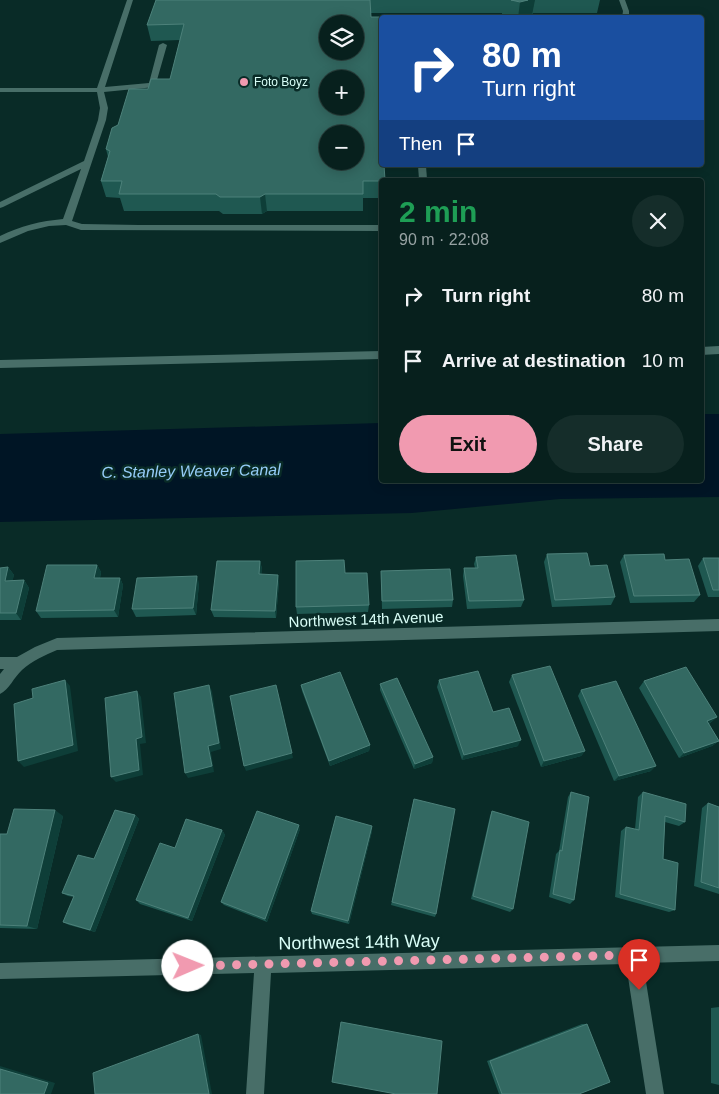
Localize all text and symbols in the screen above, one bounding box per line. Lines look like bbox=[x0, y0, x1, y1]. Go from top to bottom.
map controls bbox=[319, 15, 364, 170]
button: layers bbox=[319, 15, 364, 60]
icon: right bbox=[399, 35, 464, 100]
text: 80 m bbox=[482, 35, 562, 74]
button: + bbox=[319, 70, 364, 115]
place label: Foto Boyz bbox=[254, 75, 308, 89]
marker: Foto Boyz bbox=[238, 76, 250, 88]
text: Turn right bbox=[482, 76, 575, 101]
button: − bbox=[319, 125, 364, 170]
icon: arrive bbox=[452, 130, 480, 158]
text: Then bbox=[399, 133, 442, 154]
text: 2 min bbox=[399, 195, 477, 228]
button: close bbox=[632, 195, 684, 247]
text: 90 m · 22:08 bbox=[399, 231, 489, 248]
icon: right bbox=[399, 282, 427, 310]
text: Turn right bbox=[442, 285, 530, 306]
text: 80 m bbox=[642, 285, 684, 306]
icon: arrive bbox=[399, 347, 427, 375]
text: Arrive at destination bbox=[442, 350, 626, 371]
text: 10 m bbox=[642, 350, 684, 371]
button: Exit bbox=[399, 415, 537, 473]
button: Share bbox=[547, 415, 684, 473]
water label: C. Stanley Weaver Canal bbox=[101, 461, 281, 481]
street label: Northwest 14th Avenue bbox=[288, 608, 444, 630]
street label: Northwest 14th Way bbox=[278, 931, 440, 953]
position arrow bbox=[161, 939, 213, 991]
pin bbox=[618, 939, 660, 990]
icon: arrive bbox=[625, 946, 653, 974]

